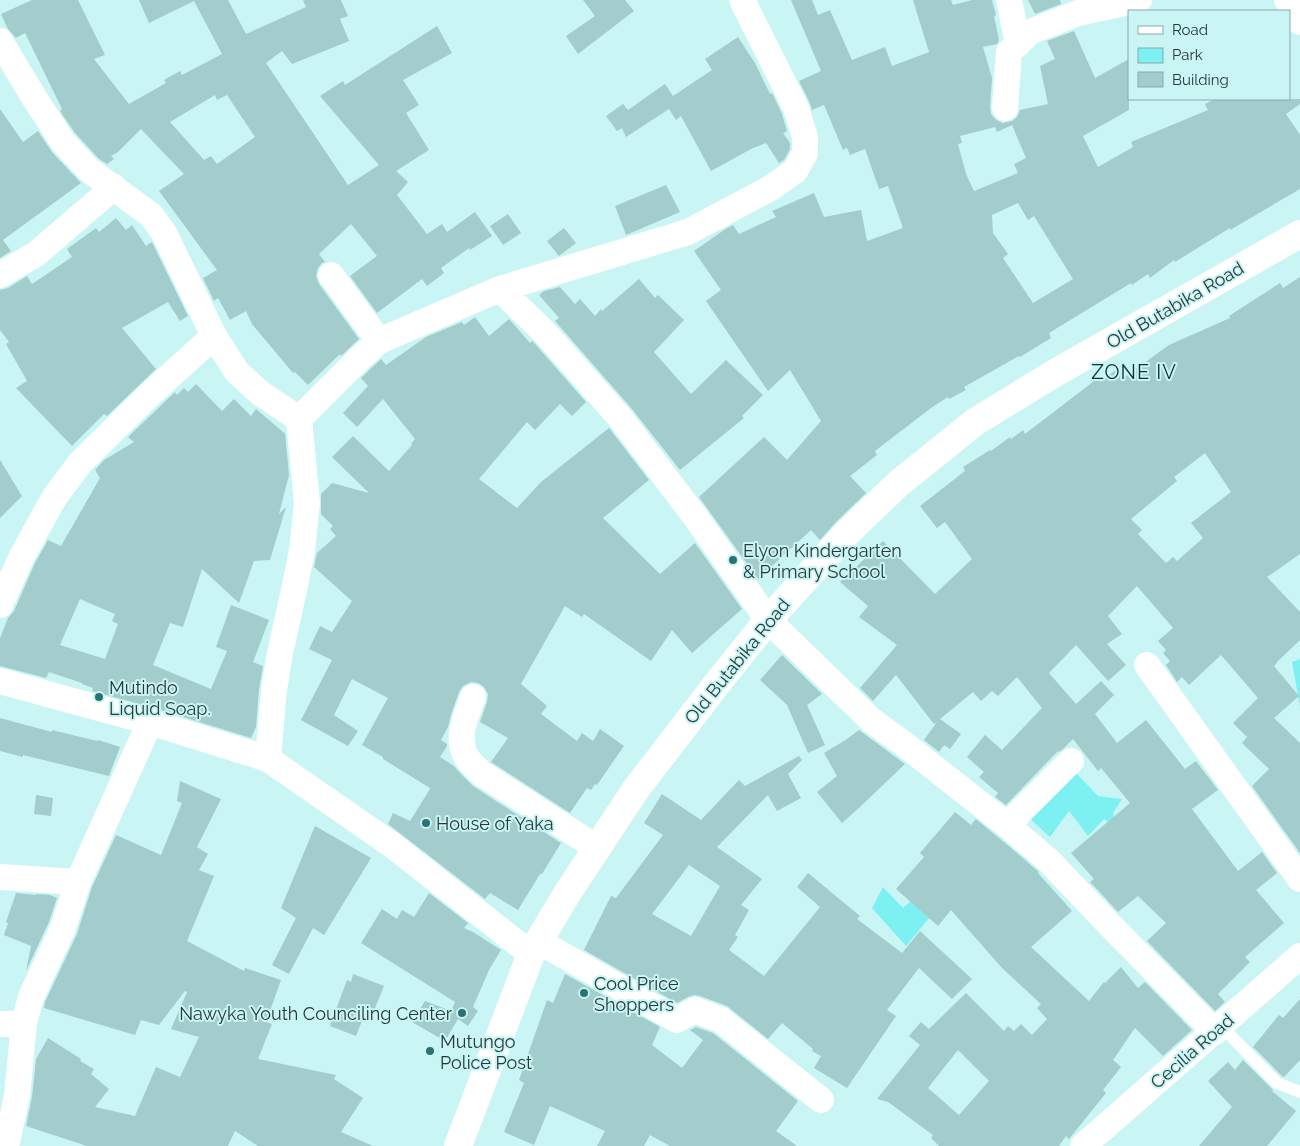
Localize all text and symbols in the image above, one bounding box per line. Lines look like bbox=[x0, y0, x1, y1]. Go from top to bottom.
legend bbox=[1128, 10, 1290, 100]
text: Road bbox=[1172, 21, 1208, 39]
text: Park bbox=[1172, 46, 1203, 64]
text: Building bbox=[1172, 71, 1229, 89]
street label: Old Butabika Road bbox=[1103, 257, 1247, 353]
district label: ZONE IV bbox=[1091, 360, 1177, 384]
place label: Elyon Kindergarten & Primary School bbox=[743, 540, 902, 582]
marker: Elyon Kindergarten & Primary School bbox=[727, 554, 739, 566]
street label: Old Butabika Road bbox=[680, 594, 794, 728]
place label: Mutindo Liquid Soap. bbox=[109, 677, 211, 719]
marker: Mutindo Liquid Soap. bbox=[93, 691, 105, 703]
place label: House of Yaka bbox=[436, 813, 554, 834]
marker: House of Yaka bbox=[420, 817, 432, 829]
place label: Cool Price Shoppers bbox=[594, 973, 679, 1015]
marker: Cool Price Shoppers bbox=[578, 987, 590, 999]
place label: Nawyka Youth Counciling Center bbox=[179, 1003, 453, 1024]
marker: Nawyka Youth Counciling Center bbox=[456, 1007, 468, 1019]
street label: Cecilia Road bbox=[1146, 1009, 1238, 1093]
place label: Mutungo Police Post bbox=[440, 1031, 532, 1073]
marker: Mutungo Police Post bbox=[424, 1045, 436, 1057]

